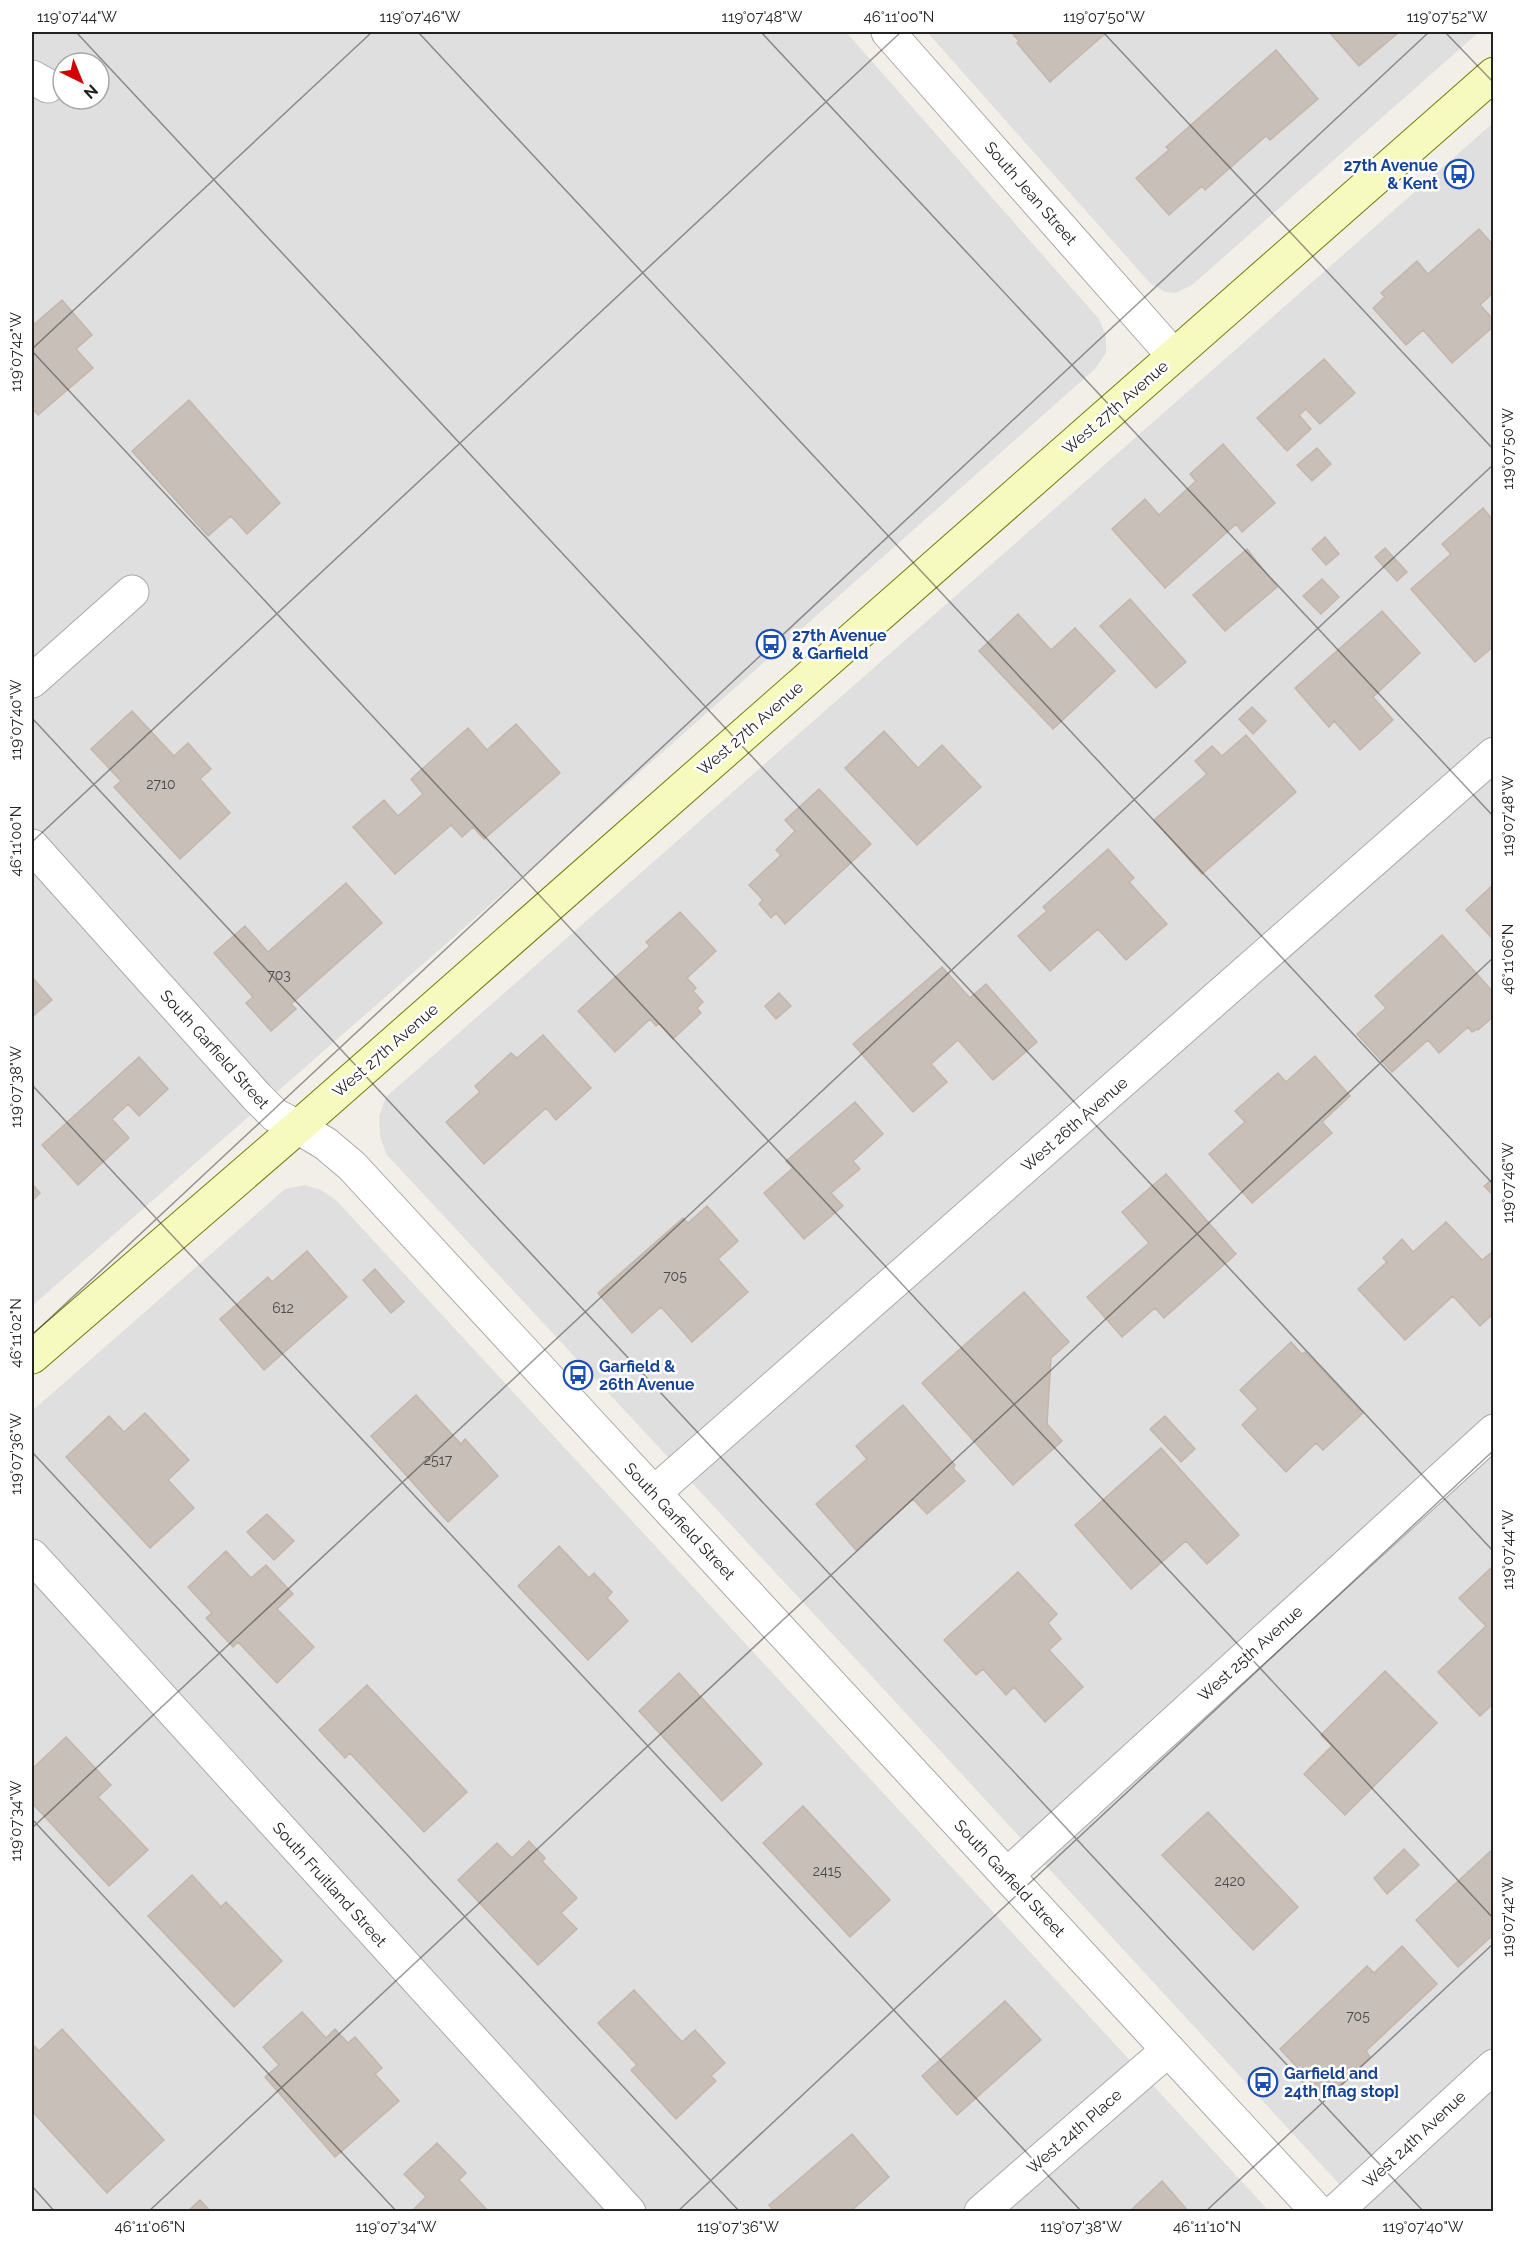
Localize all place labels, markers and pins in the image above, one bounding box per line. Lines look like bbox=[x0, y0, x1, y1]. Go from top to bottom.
place label: 27th Avenue & Kent bbox=[1343, 156, 1438, 193]
bus stop icon: 27th Avenue & Kent bbox=[1443, 158, 1475, 190]
place label: 27th Avenue & Garfield bbox=[792, 626, 887, 663]
bus stop icon: 27th Avenue & Garfield bbox=[755, 628, 787, 660]
place label: Garfield & 26th Avenue bbox=[599, 1357, 695, 1394]
bus stop icon: Garfield & 26th Avenue bbox=[562, 1359, 594, 1391]
place label: Garfield and 24th [flag stop] bbox=[1284, 2064, 1399, 2101]
bus stop icon: Garfield and 24th [flag stop] bbox=[1247, 2066, 1279, 2098]

